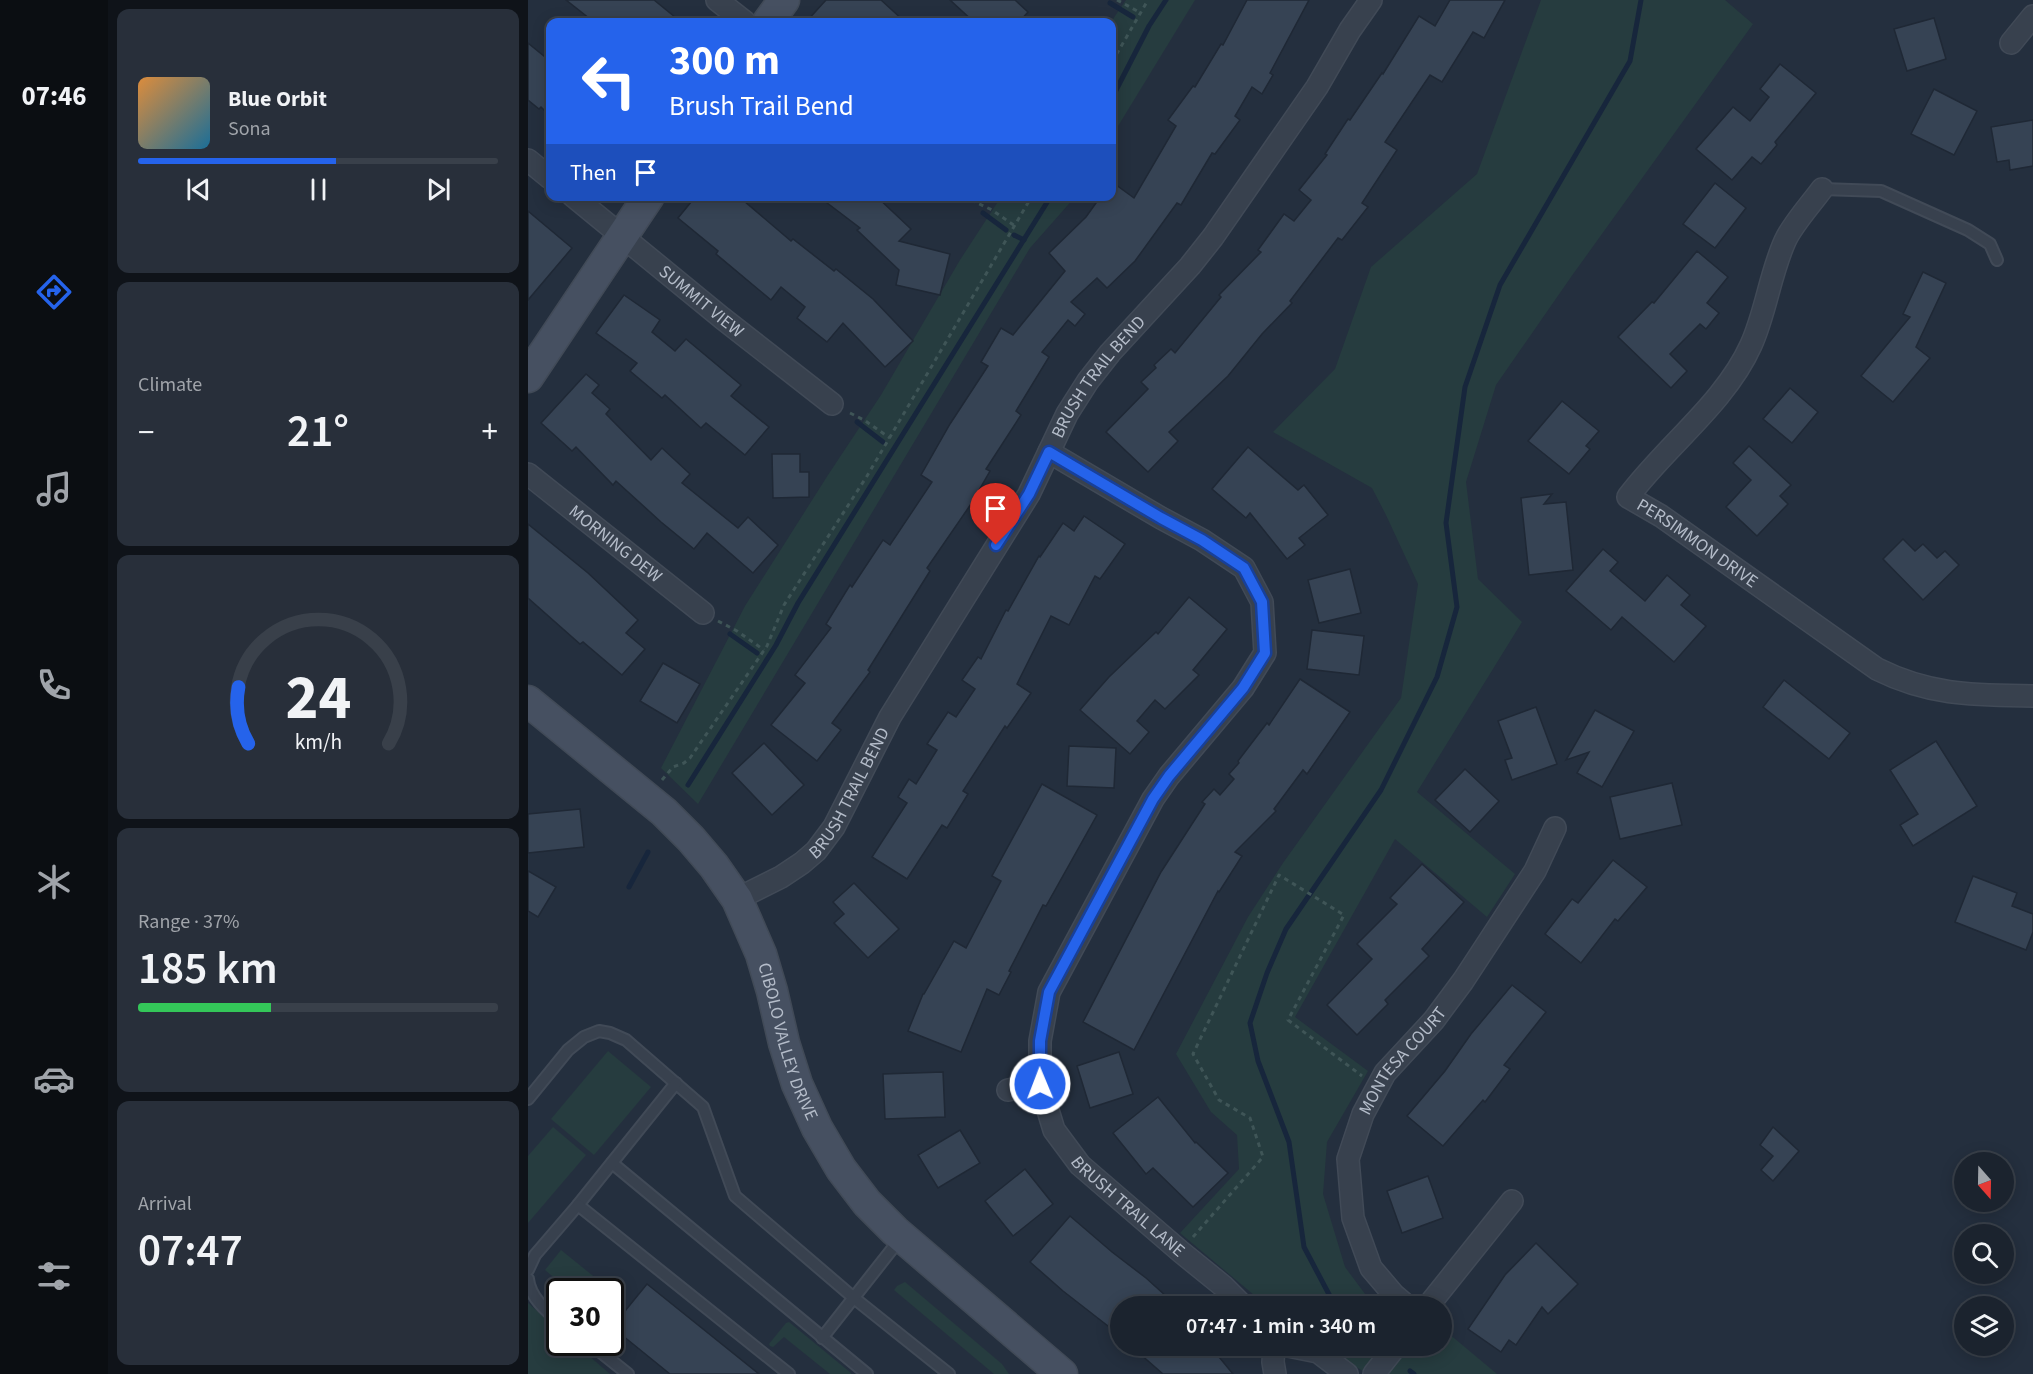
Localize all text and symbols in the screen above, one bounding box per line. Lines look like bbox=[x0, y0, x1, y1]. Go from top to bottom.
text: 300 m bbox=[669, 31, 780, 91]
icon: left bbox=[570, 42, 648, 120]
text: 07:46 bbox=[21, 77, 87, 116]
text: Blue Orbit bbox=[228, 83, 327, 115]
text: Brush Trail Bend bbox=[669, 87, 854, 126]
text: Sona bbox=[228, 115, 271, 143]
icon: arrive bbox=[629, 156, 662, 189]
text: Then bbox=[570, 157, 617, 189]
icon: previous bbox=[182, 173, 215, 206]
icon: pause bbox=[302, 173, 335, 206]
icon: next bbox=[422, 173, 455, 206]
street label: SUMMIT VIEW bbox=[654, 259, 749, 343]
icon: directions bbox=[33, 271, 75, 313]
street label: BRUSH TRAIL BEND bbox=[1045, 310, 1151, 442]
text: Climate bbox=[138, 371, 202, 399]
text: 21° bbox=[287, 400, 349, 464]
text: − bbox=[138, 409, 154, 456]
text: + bbox=[482, 409, 498, 456]
icon: music bbox=[33, 468, 75, 510]
pin bbox=[970, 483, 1021, 545]
icon: arrive bbox=[979, 492, 1012, 525]
street label: PERSIMMON DRIVE bbox=[1632, 492, 1763, 593]
street label: MORNING DEW bbox=[564, 499, 668, 589]
text: 24 bbox=[285, 654, 351, 743]
icon: phone bbox=[33, 664, 75, 706]
street label: BRUSH TRAIL BEND bbox=[803, 723, 895, 865]
text: km/h bbox=[294, 727, 342, 758]
icon: climate bbox=[33, 861, 75, 903]
text: Range · 37% bbox=[138, 908, 239, 936]
text: 185 km bbox=[138, 937, 278, 1001]
street label: CIBOLO VALLEY DRIVE bbox=[752, 959, 824, 1124]
street label: MONTESA COURT bbox=[1352, 1001, 1453, 1119]
position arrow bbox=[1008, 1052, 1072, 1116]
icon: car bbox=[33, 1058, 75, 1100]
street label: BRUSH TRAIL LANE bbox=[1065, 1151, 1191, 1263]
north arrow bbox=[1954, 1152, 2014, 1212]
map controls bbox=[1954, 1152, 2014, 1356]
text: Arrival bbox=[138, 1190, 192, 1218]
text: 07:47 bbox=[138, 1219, 243, 1283]
button: search bbox=[1954, 1224, 2014, 1284]
icon: filters bbox=[33, 1255, 75, 1297]
speed limit sign: 30 bbox=[546, 1278, 624, 1356]
button: layers bbox=[1954, 1296, 2014, 1356]
text: 07:47 · 1 min · 340 m bbox=[1186, 1310, 1376, 1342]

